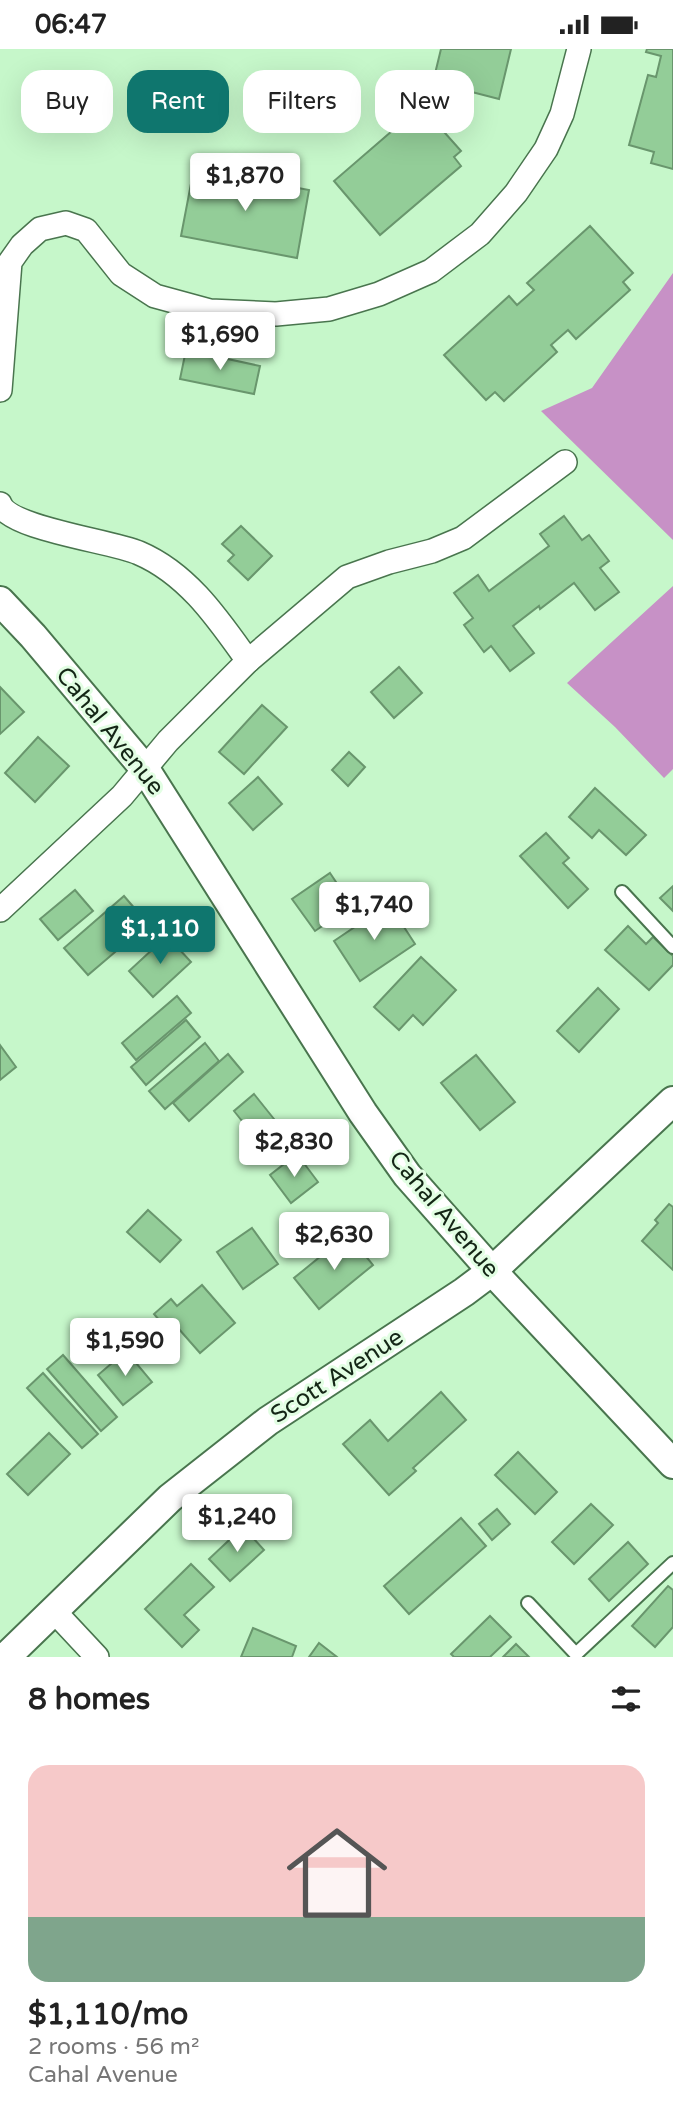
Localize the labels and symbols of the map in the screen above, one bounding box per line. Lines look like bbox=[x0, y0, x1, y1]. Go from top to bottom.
pin: $1,870 bbox=[188, 153, 302, 213]
pin: $1,690 bbox=[163, 313, 277, 372]
street label: Cahal Avenue bbox=[50, 661, 170, 801]
pin: $1,740 bbox=[317, 883, 431, 942]
pin: $1,110 bbox=[103, 907, 217, 966]
pin: $2,830 bbox=[237, 1119, 351, 1179]
street label: Cahal Avenue bbox=[383, 1145, 505, 1283]
pin: $2,630 bbox=[277, 1213, 391, 1272]
pin: $1,590 bbox=[68, 1319, 182, 1378]
street label: Scott Avenue bbox=[265, 1322, 409, 1430]
pin: $1,240 bbox=[180, 1495, 294, 1554]

